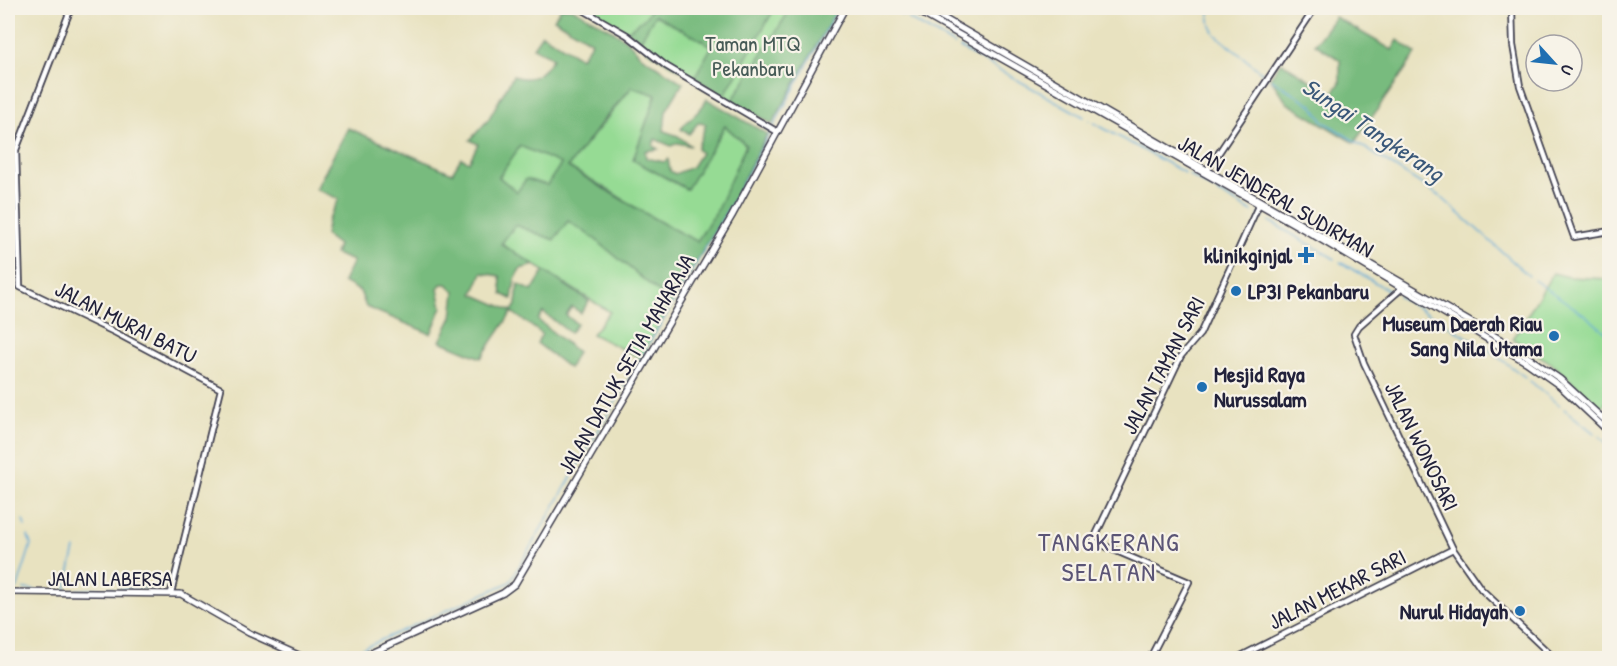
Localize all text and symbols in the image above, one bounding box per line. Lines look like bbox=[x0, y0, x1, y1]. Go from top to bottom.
park label: Taman MTQ Pekanbaru bbox=[705, 28, 801, 83]
north arrow bbox=[1524, 33, 1584, 93]
text: U bbox=[1555, 61, 1579, 79]
water label: Sungai Tangkerang bbox=[1296, 70, 1452, 190]
street label: JALAN JENDERAL SUDIRMAN bbox=[1173, 128, 1379, 264]
place label: klinikginjal bbox=[1204, 240, 1293, 271]
marker: klinikginjal bbox=[1297, 246, 1315, 264]
street label: JALAN DATUK SETIA MAHARAJA bbox=[550, 248, 702, 480]
street label: JALAN MURAI BATU bbox=[50, 273, 202, 371]
place label: LP3I Pekanbaru bbox=[1248, 276, 1369, 306]
marker: LP3I Pekanbaru bbox=[1229, 284, 1243, 298]
street label: JALAN TAMAN SARI bbox=[1114, 291, 1212, 439]
place label: Museum Daerah Riau Sang Nila Utama bbox=[1382, 308, 1542, 364]
marker: Museum Daerah Riau Sang Nila Utama bbox=[1547, 329, 1561, 343]
place label: Mesjid Raya Nurussalam bbox=[1214, 359, 1307, 414]
street label: JALAN WONOSARI bbox=[1378, 376, 1466, 516]
marker: Mesjid Raya Nurussalam bbox=[1195, 380, 1209, 394]
district label: TANGKERANG SELATAN bbox=[1038, 524, 1180, 589]
street label: JALAN MEKAR SARI bbox=[1263, 541, 1411, 637]
street label: JALAN LABERSA bbox=[47, 563, 173, 593]
place label: Nurul Hidayah bbox=[1400, 596, 1509, 627]
marker: Nurul Hidayah bbox=[1513, 604, 1527, 618]

